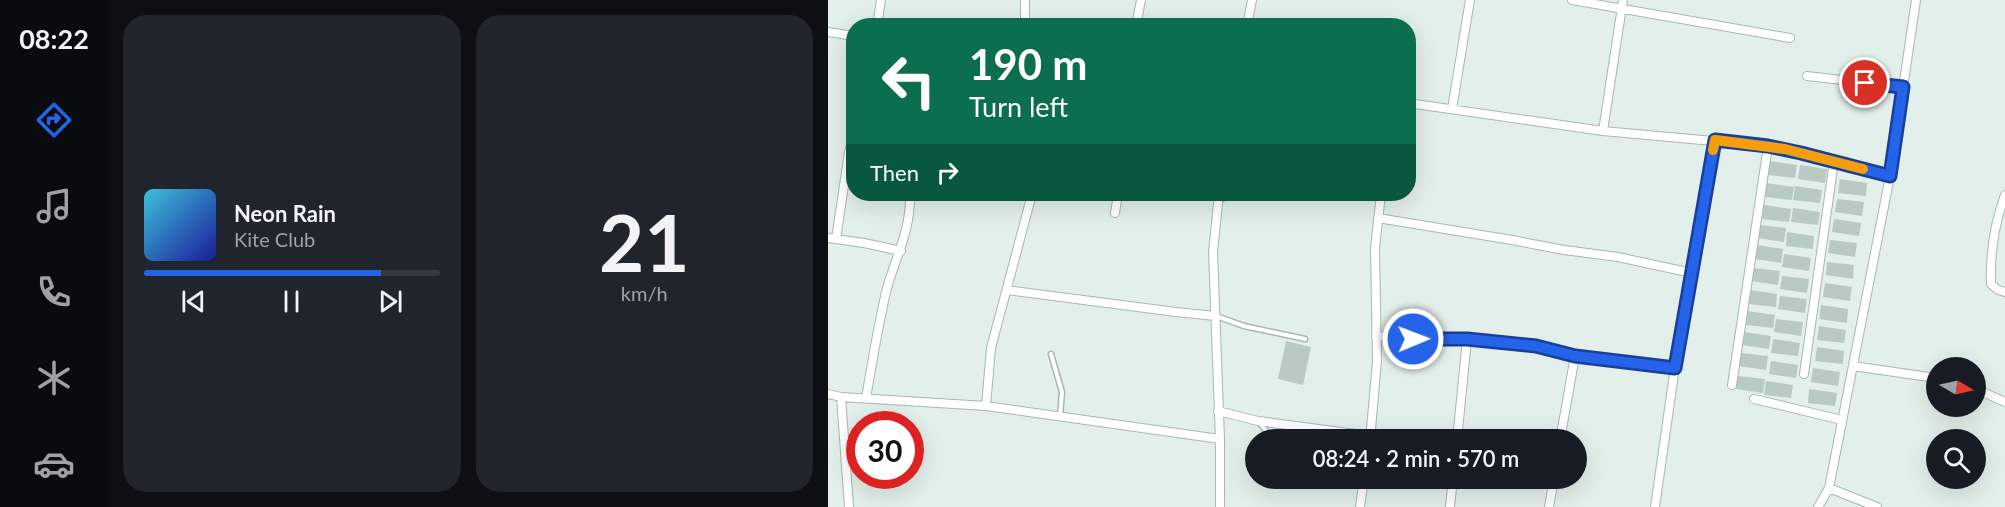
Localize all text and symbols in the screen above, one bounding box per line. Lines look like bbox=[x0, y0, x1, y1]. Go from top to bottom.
text: 08:22 bbox=[19, 22, 89, 55]
text: 190 m bbox=[969, 39, 1087, 89]
icon: left bbox=[870, 42, 948, 120]
pin bbox=[1839, 57, 1890, 108]
icon: arrive bbox=[1848, 66, 1881, 99]
text: Turn left bbox=[969, 90, 1068, 123]
icon: directions bbox=[33, 99, 75, 141]
icon: right bbox=[931, 156, 964, 189]
text: Then bbox=[870, 159, 919, 186]
icon: music bbox=[33, 185, 75, 227]
text: 21 bbox=[599, 195, 689, 289]
text: Neon Rain bbox=[234, 200, 336, 227]
text: Kite Club bbox=[234, 227, 315, 251]
icon: phone bbox=[33, 271, 75, 313]
text: km/h bbox=[621, 281, 668, 305]
icon: previous bbox=[177, 285, 210, 318]
icon: pause bbox=[275, 285, 308, 318]
icon: next bbox=[374, 285, 407, 318]
position arrow bbox=[1381, 307, 1445, 371]
icon: climate bbox=[33, 357, 75, 399]
north arrow bbox=[1926, 357, 1986, 417]
map controls bbox=[1926, 357, 1986, 489]
speed limit sign: 30 bbox=[846, 411, 924, 489]
button: search bbox=[1926, 429, 1986, 489]
icon: car bbox=[33, 443, 75, 485]
text: 08:24 · 2 min · 570 m bbox=[1313, 445, 1519, 472]

